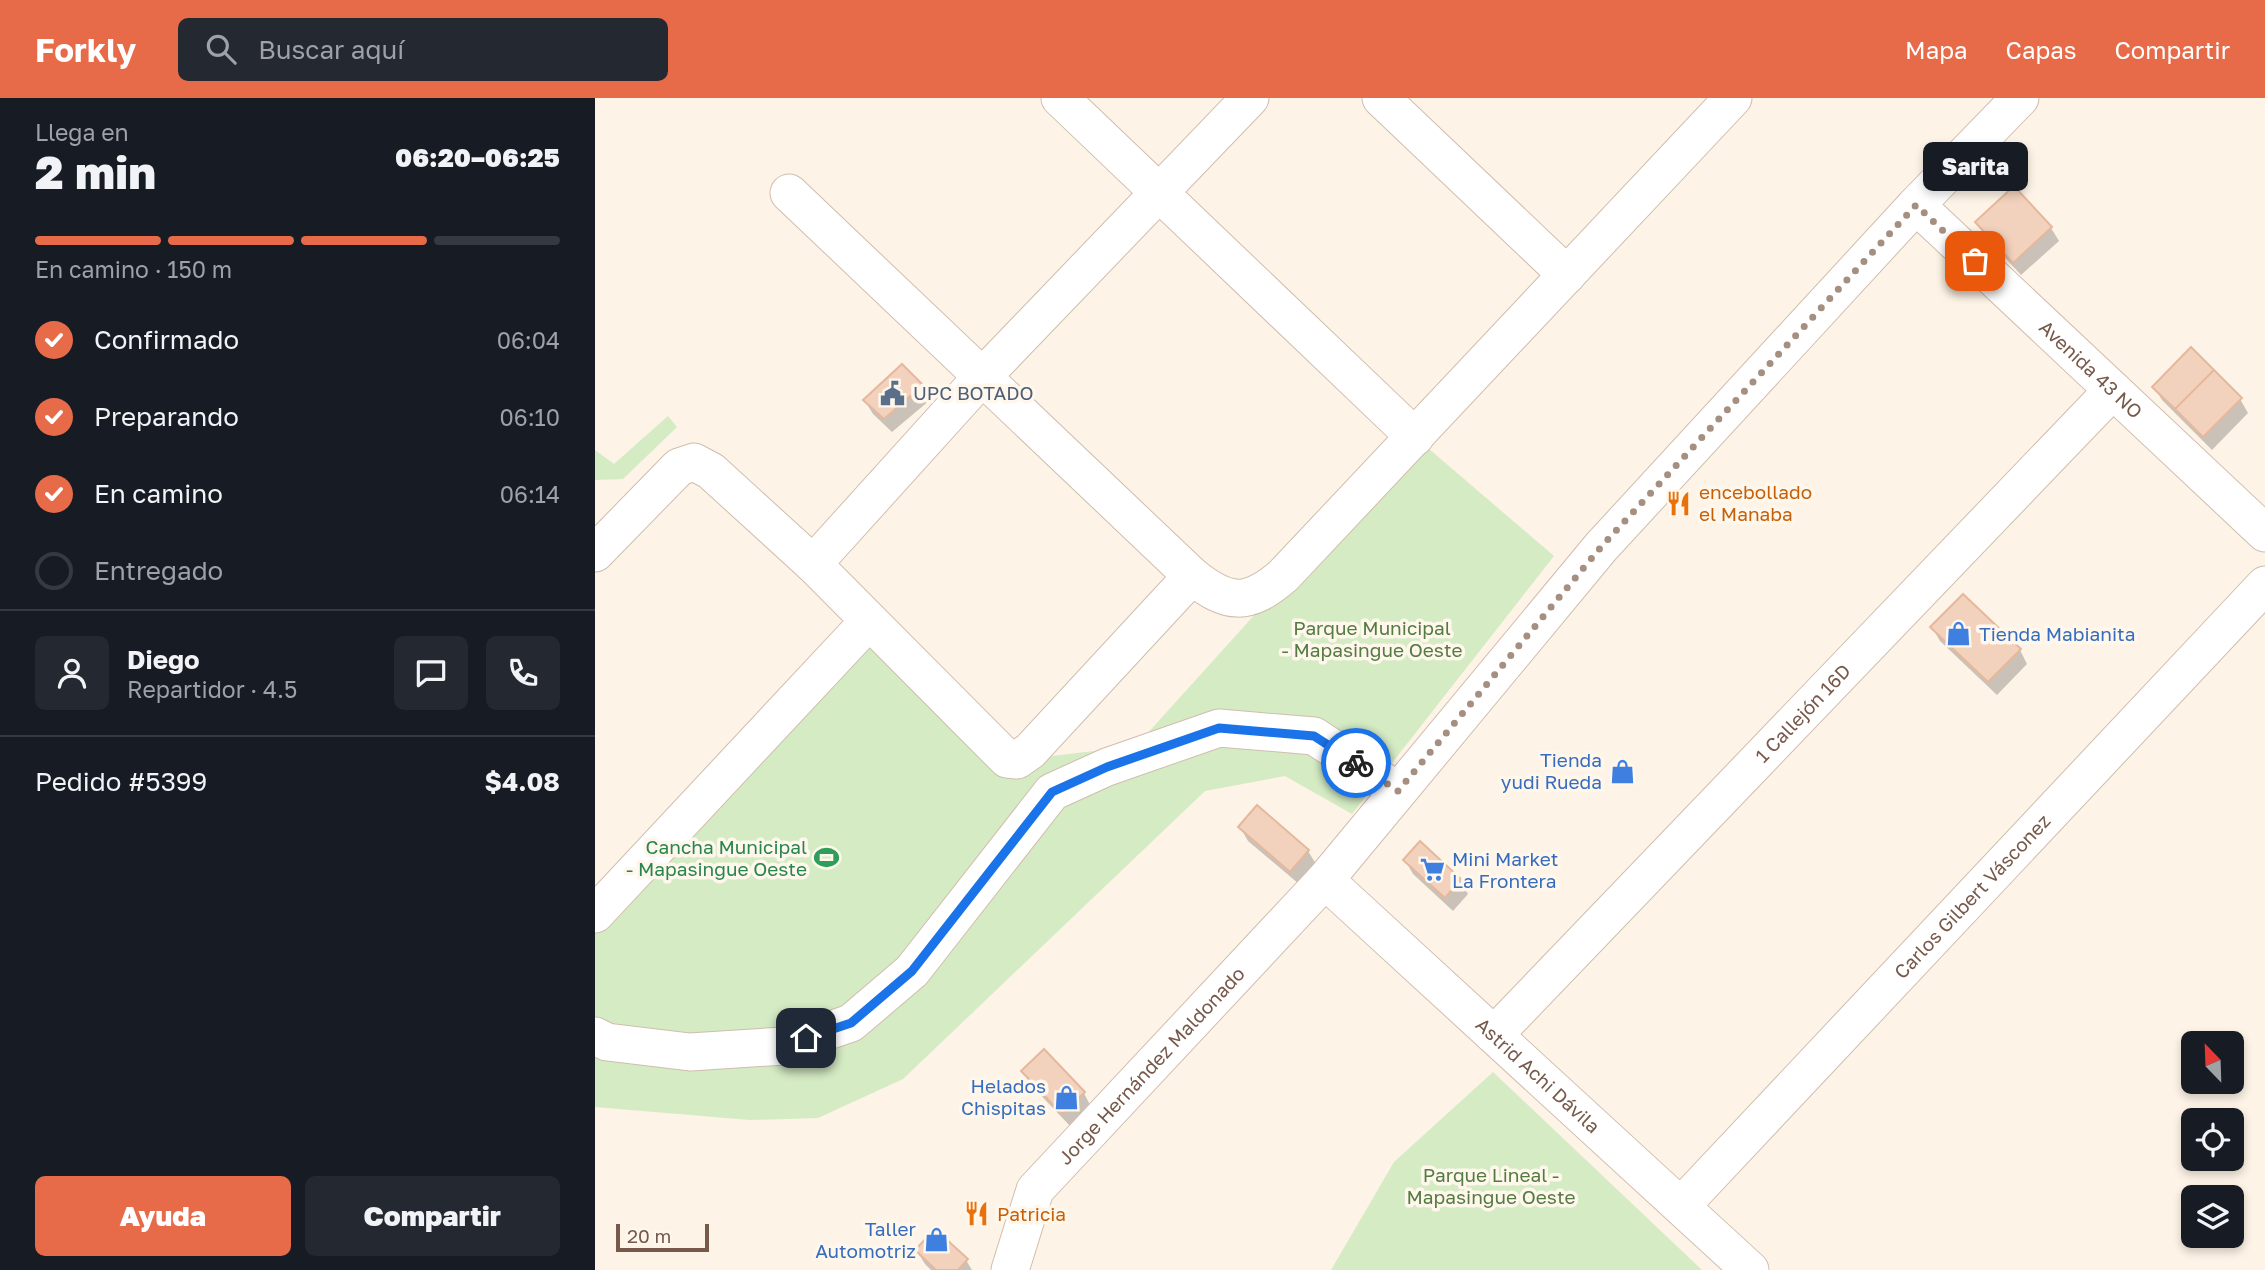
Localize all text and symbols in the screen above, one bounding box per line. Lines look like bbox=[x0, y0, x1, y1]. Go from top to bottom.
search box bbox=[178, 18, 668, 81]
text: Forkly bbox=[35, 30, 136, 69]
icon: search bbox=[202, 30, 240, 68]
text: Buscar aquí bbox=[258, 34, 404, 65]
text: Mapa bbox=[1905, 35, 1968, 64]
text: Capas bbox=[2006, 35, 2076, 64]
text: Compartir bbox=[2114, 35, 2230, 64]
text: Llega en bbox=[35, 118, 129, 146]
text: 06:20–06:25 bbox=[395, 142, 560, 173]
callout: Sarita bbox=[1923, 142, 2027, 191]
text: 2 min bbox=[35, 144, 156, 199]
text: Sarita bbox=[1942, 152, 2009, 180]
pin bbox=[1945, 231, 2005, 291]
icon: bag bbox=[1956, 242, 1994, 280]
text: En camino · 150 m bbox=[35, 255, 232, 283]
street label: Avenida 43 NO bbox=[2035, 315, 2148, 423]
icon: check bbox=[35, 321, 73, 359]
text: Confirmado bbox=[94, 324, 239, 355]
text: 06:04 bbox=[497, 326, 560, 354]
public building icon: UPC BOTADO bbox=[879, 379, 907, 407]
place label: UPC BOTADO bbox=[913, 381, 1034, 404]
icon: check bbox=[35, 398, 73, 436]
text: Preparando bbox=[94, 401, 239, 432]
text: 06:10 bbox=[500, 403, 560, 431]
icon: check bbox=[35, 475, 73, 513]
text: En camino bbox=[94, 478, 223, 509]
text: 06:14 bbox=[500, 480, 560, 508]
place label: encebollado el Manaba bbox=[1699, 480, 1812, 525]
restaurant icon: encebollado el Manaba bbox=[1665, 489, 1693, 517]
text: Entregado bbox=[94, 555, 223, 586]
park label: Parque Municipal - Mapasingue Oeste bbox=[1281, 616, 1463, 661]
shop icon: Tienda Mabianita bbox=[1945, 620, 1973, 648]
place label: Tienda Mabianita bbox=[1979, 622, 2135, 645]
button: person bbox=[35, 636, 109, 710]
button: chat bbox=[394, 636, 468, 710]
button: phone bbox=[486, 636, 560, 710]
text: Diego bbox=[127, 644, 200, 675]
street label: 1 Callejón 16D bbox=[1750, 659, 1855, 767]
text: Repartidor · 4.5 bbox=[127, 675, 297, 703]
courier bbox=[1321, 728, 1391, 798]
icon: bike bbox=[1337, 744, 1375, 782]
place label: Tienda yudi Rueda bbox=[1501, 748, 1602, 793]
shop icon: Tienda yudi Rueda bbox=[1608, 757, 1636, 785]
text: Pedido #5399 bbox=[35, 766, 207, 797]
text: $4.08 bbox=[484, 766, 560, 797]
street label: Carlos Gilbert Vásconez bbox=[1889, 809, 2055, 983]
place label: Cancha Municipal - Mapasingue Oeste bbox=[626, 835, 807, 880]
sports icon: Cancha Municipal - Mapasingue Oeste bbox=[813, 844, 841, 872]
place label: Mini Market La Frontera bbox=[1452, 847, 1558, 892]
supermarket icon: Mini Market La Frontera bbox=[1418, 856, 1446, 884]
street label: Jorge Hernández Maldonado bbox=[1053, 962, 1249, 1169]
pin bbox=[776, 1008, 836, 1068]
street label: Astrid Achi Dávila bbox=[1472, 1012, 1605, 1138]
icon: home bbox=[787, 1019, 825, 1057]
north arrow bbox=[2181, 1031, 2243, 1094]
map controls bbox=[2181, 1031, 2244, 1248]
place label: Helados Chispitas bbox=[961, 1074, 1046, 1119]
shop icon: Helados Chispitas bbox=[1052, 1083, 1080, 1111]
button: locate bbox=[2181, 1108, 2244, 1171]
park label: Parque Lineal - Mapasingue Oeste bbox=[1406, 1163, 1576, 1208]
button: Ayuda bbox=[35, 1176, 291, 1256]
button: Compartir bbox=[305, 1176, 560, 1256]
button: layers bbox=[2181, 1185, 2244, 1248]
restaurant icon: Patricia bbox=[963, 1200, 991, 1228]
place label: Patricia bbox=[997, 1202, 1066, 1225]
place label: Taller Automotriz bbox=[815, 1217, 917, 1262]
scale bar bbox=[616, 1221, 709, 1253]
text: 20 m bbox=[627, 1224, 671, 1247]
shop icon: Taller Automotriz bbox=[922, 1226, 950, 1254]

